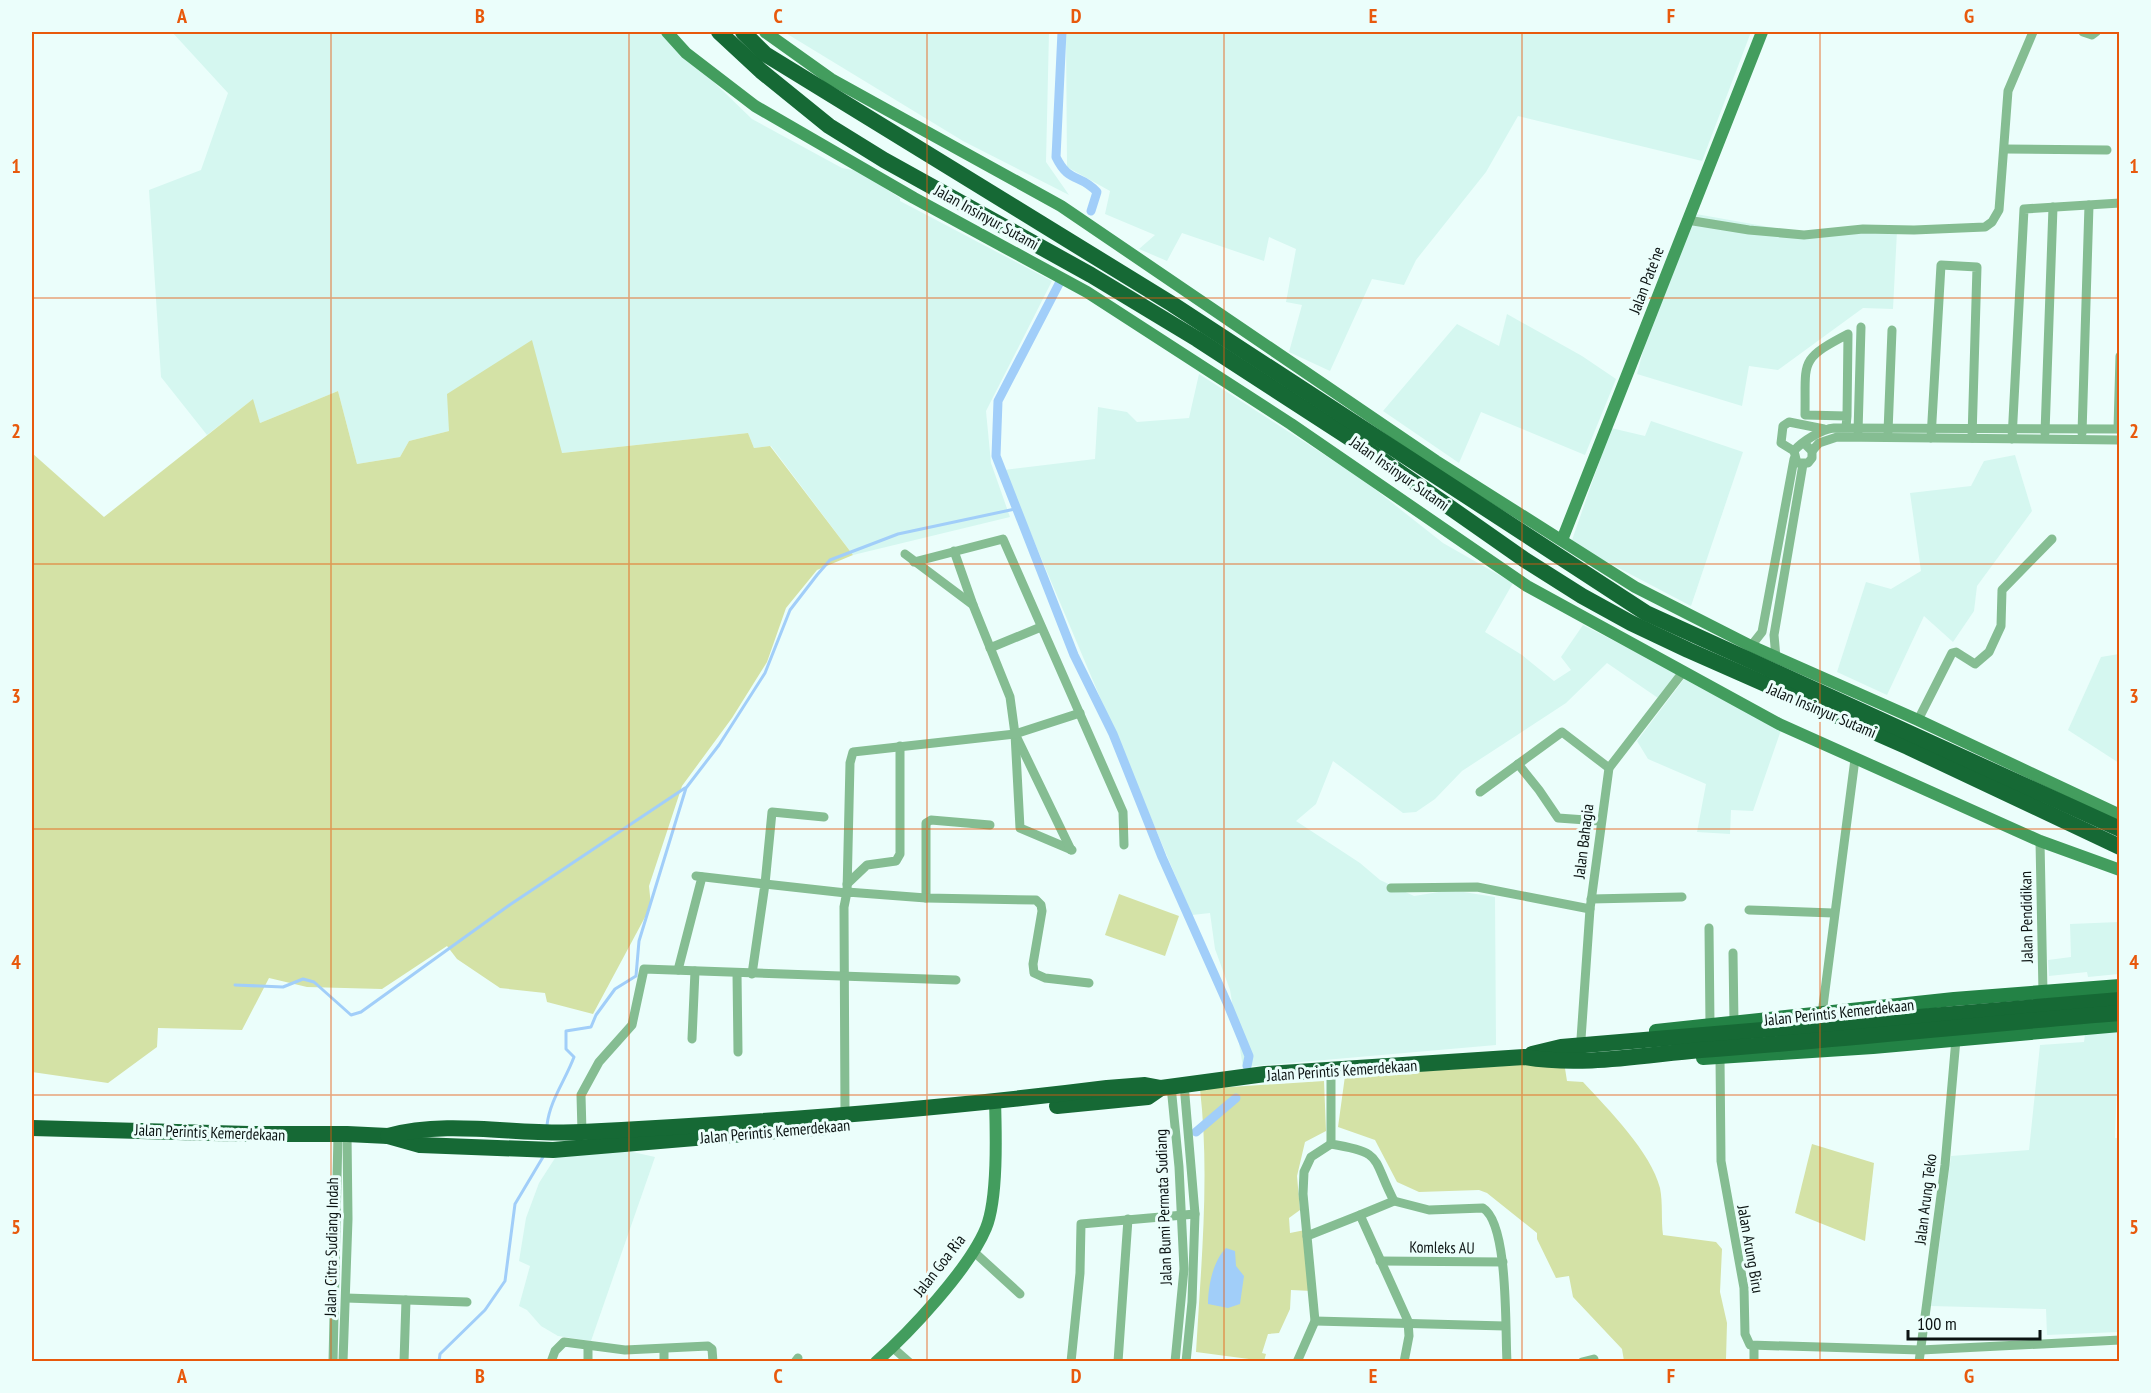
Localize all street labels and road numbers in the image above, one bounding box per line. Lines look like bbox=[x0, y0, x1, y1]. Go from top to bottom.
street label: Jalan Insinyur Sutami bbox=[930, 179, 1043, 254]
street label: Jalan Pate'ne bbox=[1624, 244, 1668, 317]
street label: Jalan Insinyur Sutami bbox=[1346, 431, 1454, 515]
street label: Jalan Insinyur Sutami bbox=[1763, 678, 1880, 742]
street label: Jalan Bahagia bbox=[1568, 803, 1597, 880]
street label: Jalan Pendidikan bbox=[2015, 871, 2037, 964]
street label: Jalan Perintis Kemerdekaan bbox=[1762, 994, 1915, 1030]
street label: Jalan Perintis Kemerdekaan bbox=[1265, 1055, 1418, 1085]
street label: Jalan Perintis Kemerdekaan bbox=[698, 1114, 851, 1148]
street label: Jalan Perintis Kemerdekaan bbox=[133, 1119, 286, 1145]
street label: Jalan Bumi Permata Sudiang bbox=[1150, 1129, 1176, 1286]
street label: Jalan Arung Teko bbox=[1909, 1152, 1940, 1246]
street label: Jalan Citra Sudiang Indah bbox=[320, 1177, 342, 1318]
street label: Jalan Arung Biru bbox=[1733, 1202, 1769, 1295]
street label: Jalan Goa Ria bbox=[908, 1230, 969, 1301]
street label: Komleks AU bbox=[1409, 1236, 1475, 1258]

